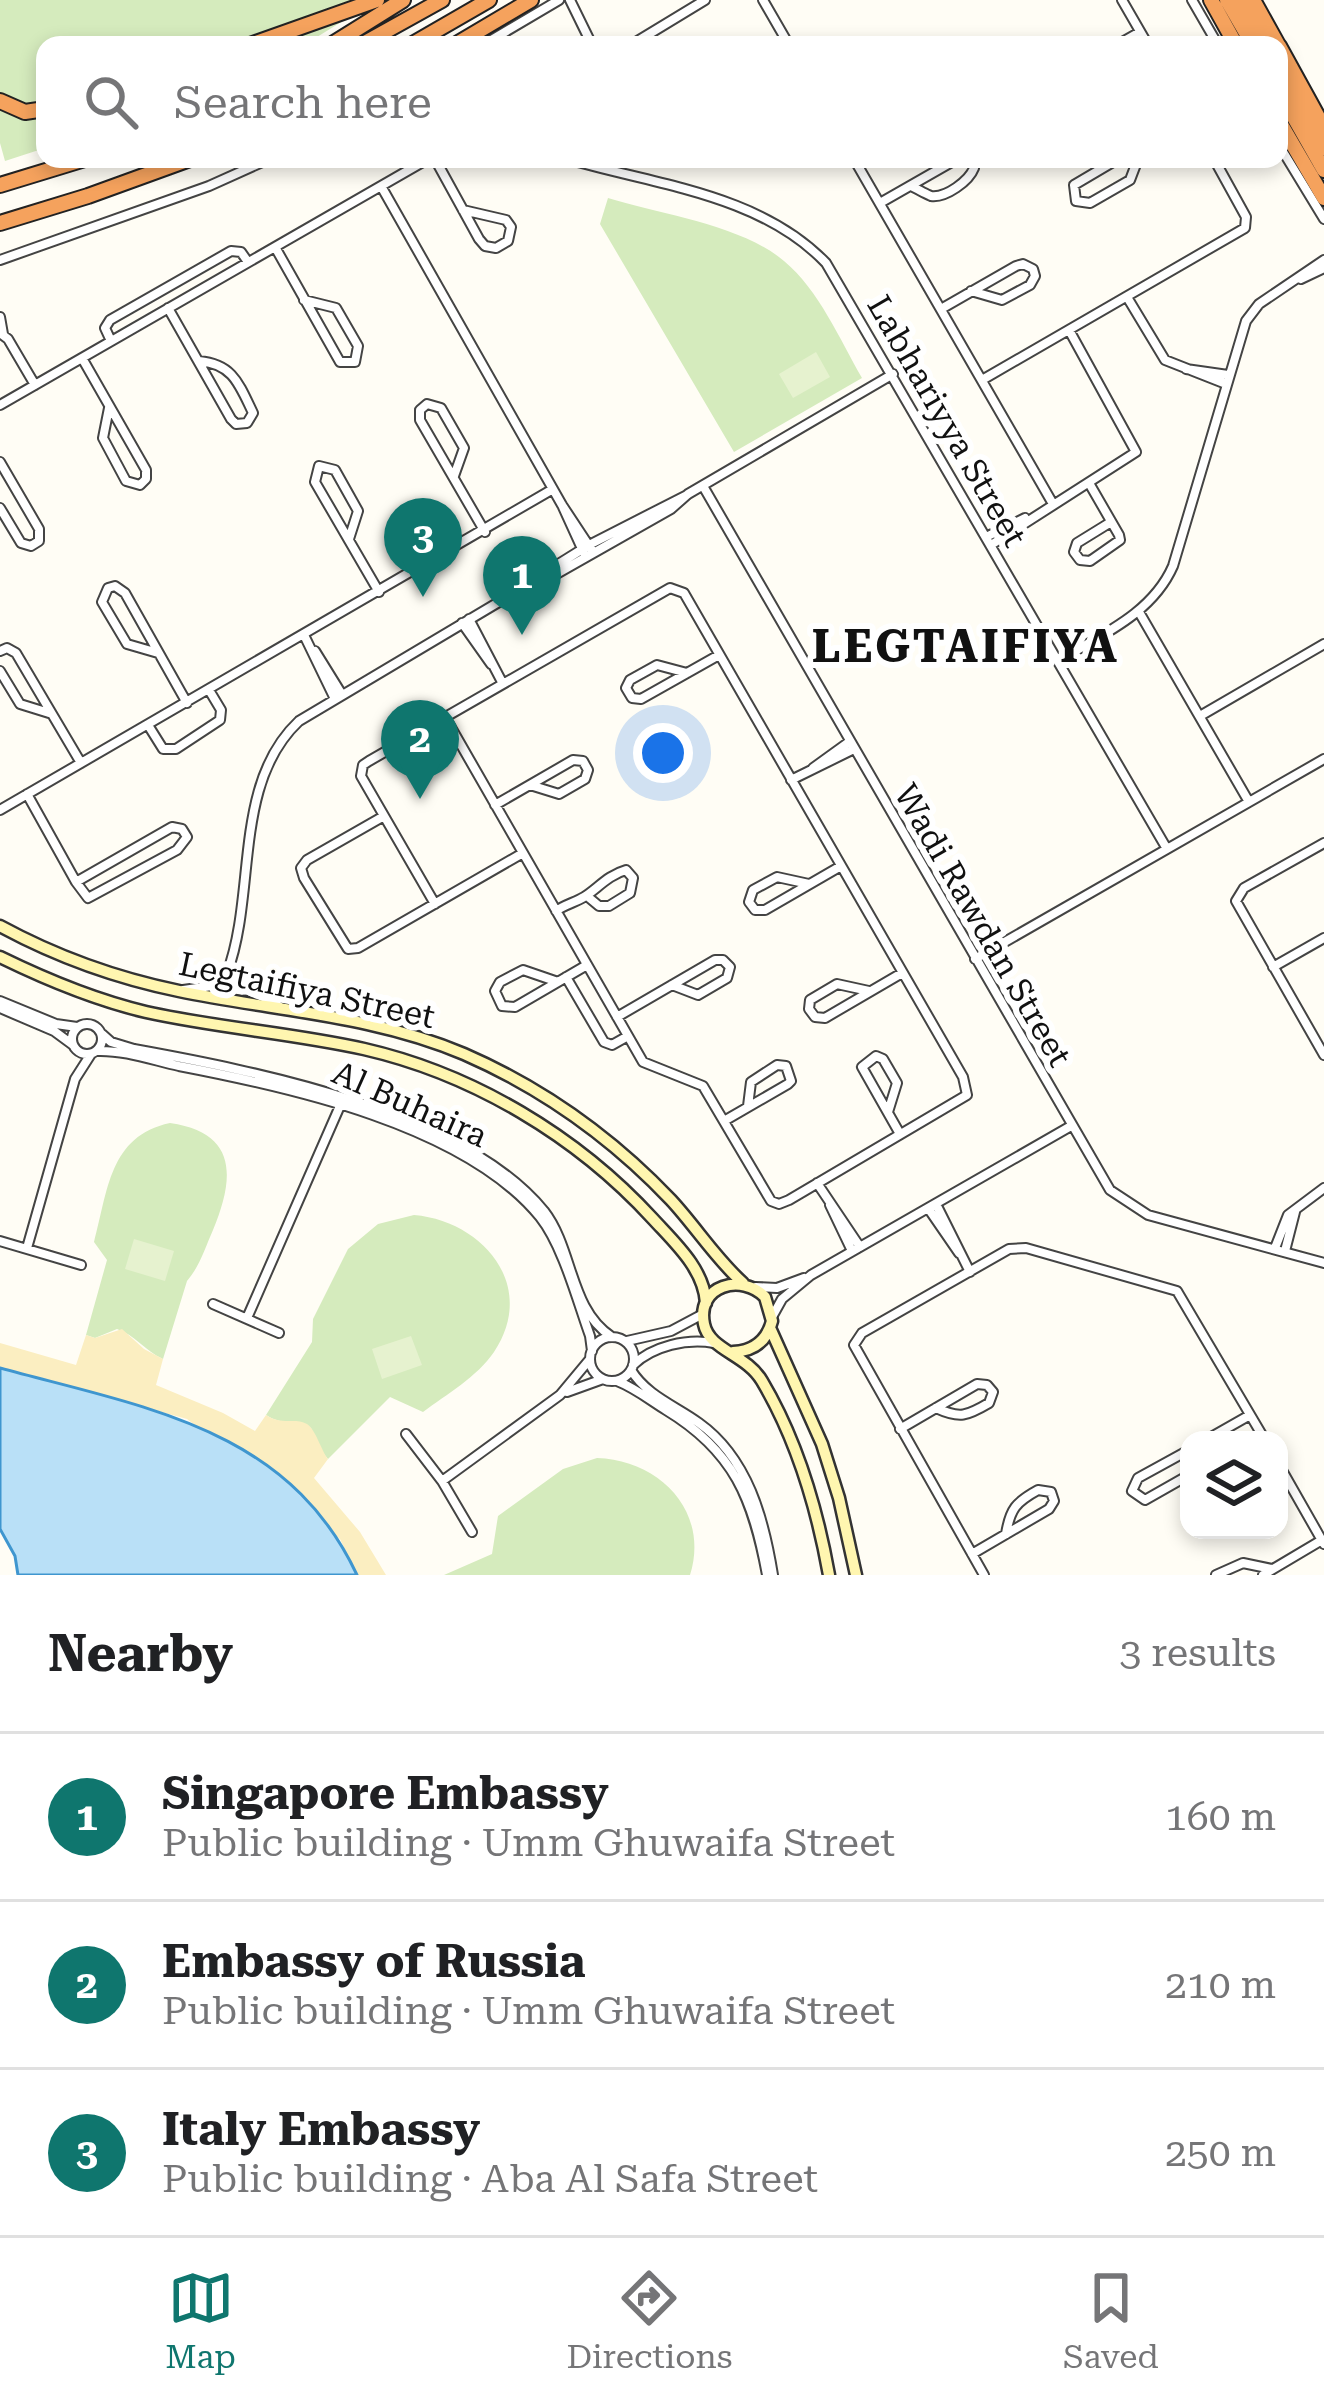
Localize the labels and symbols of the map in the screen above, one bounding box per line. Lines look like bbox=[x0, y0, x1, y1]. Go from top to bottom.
street label: Labhariyya Street bbox=[859, 289, 1035, 553]
pin: 3 bbox=[384, 498, 462, 597]
pin: 1 bbox=[483, 536, 561, 635]
district label: LEGTAIFIYA bbox=[812, 620, 1120, 673]
pin: 2 bbox=[381, 700, 459, 799]
your location bbox=[633, 723, 693, 783]
street label: Wadi Rawdan Street bbox=[886, 777, 1080, 1073]
street label: Legtaifiya Street bbox=[176, 944, 438, 1036]
street label: Al Buhaira bbox=[327, 1053, 494, 1155]

